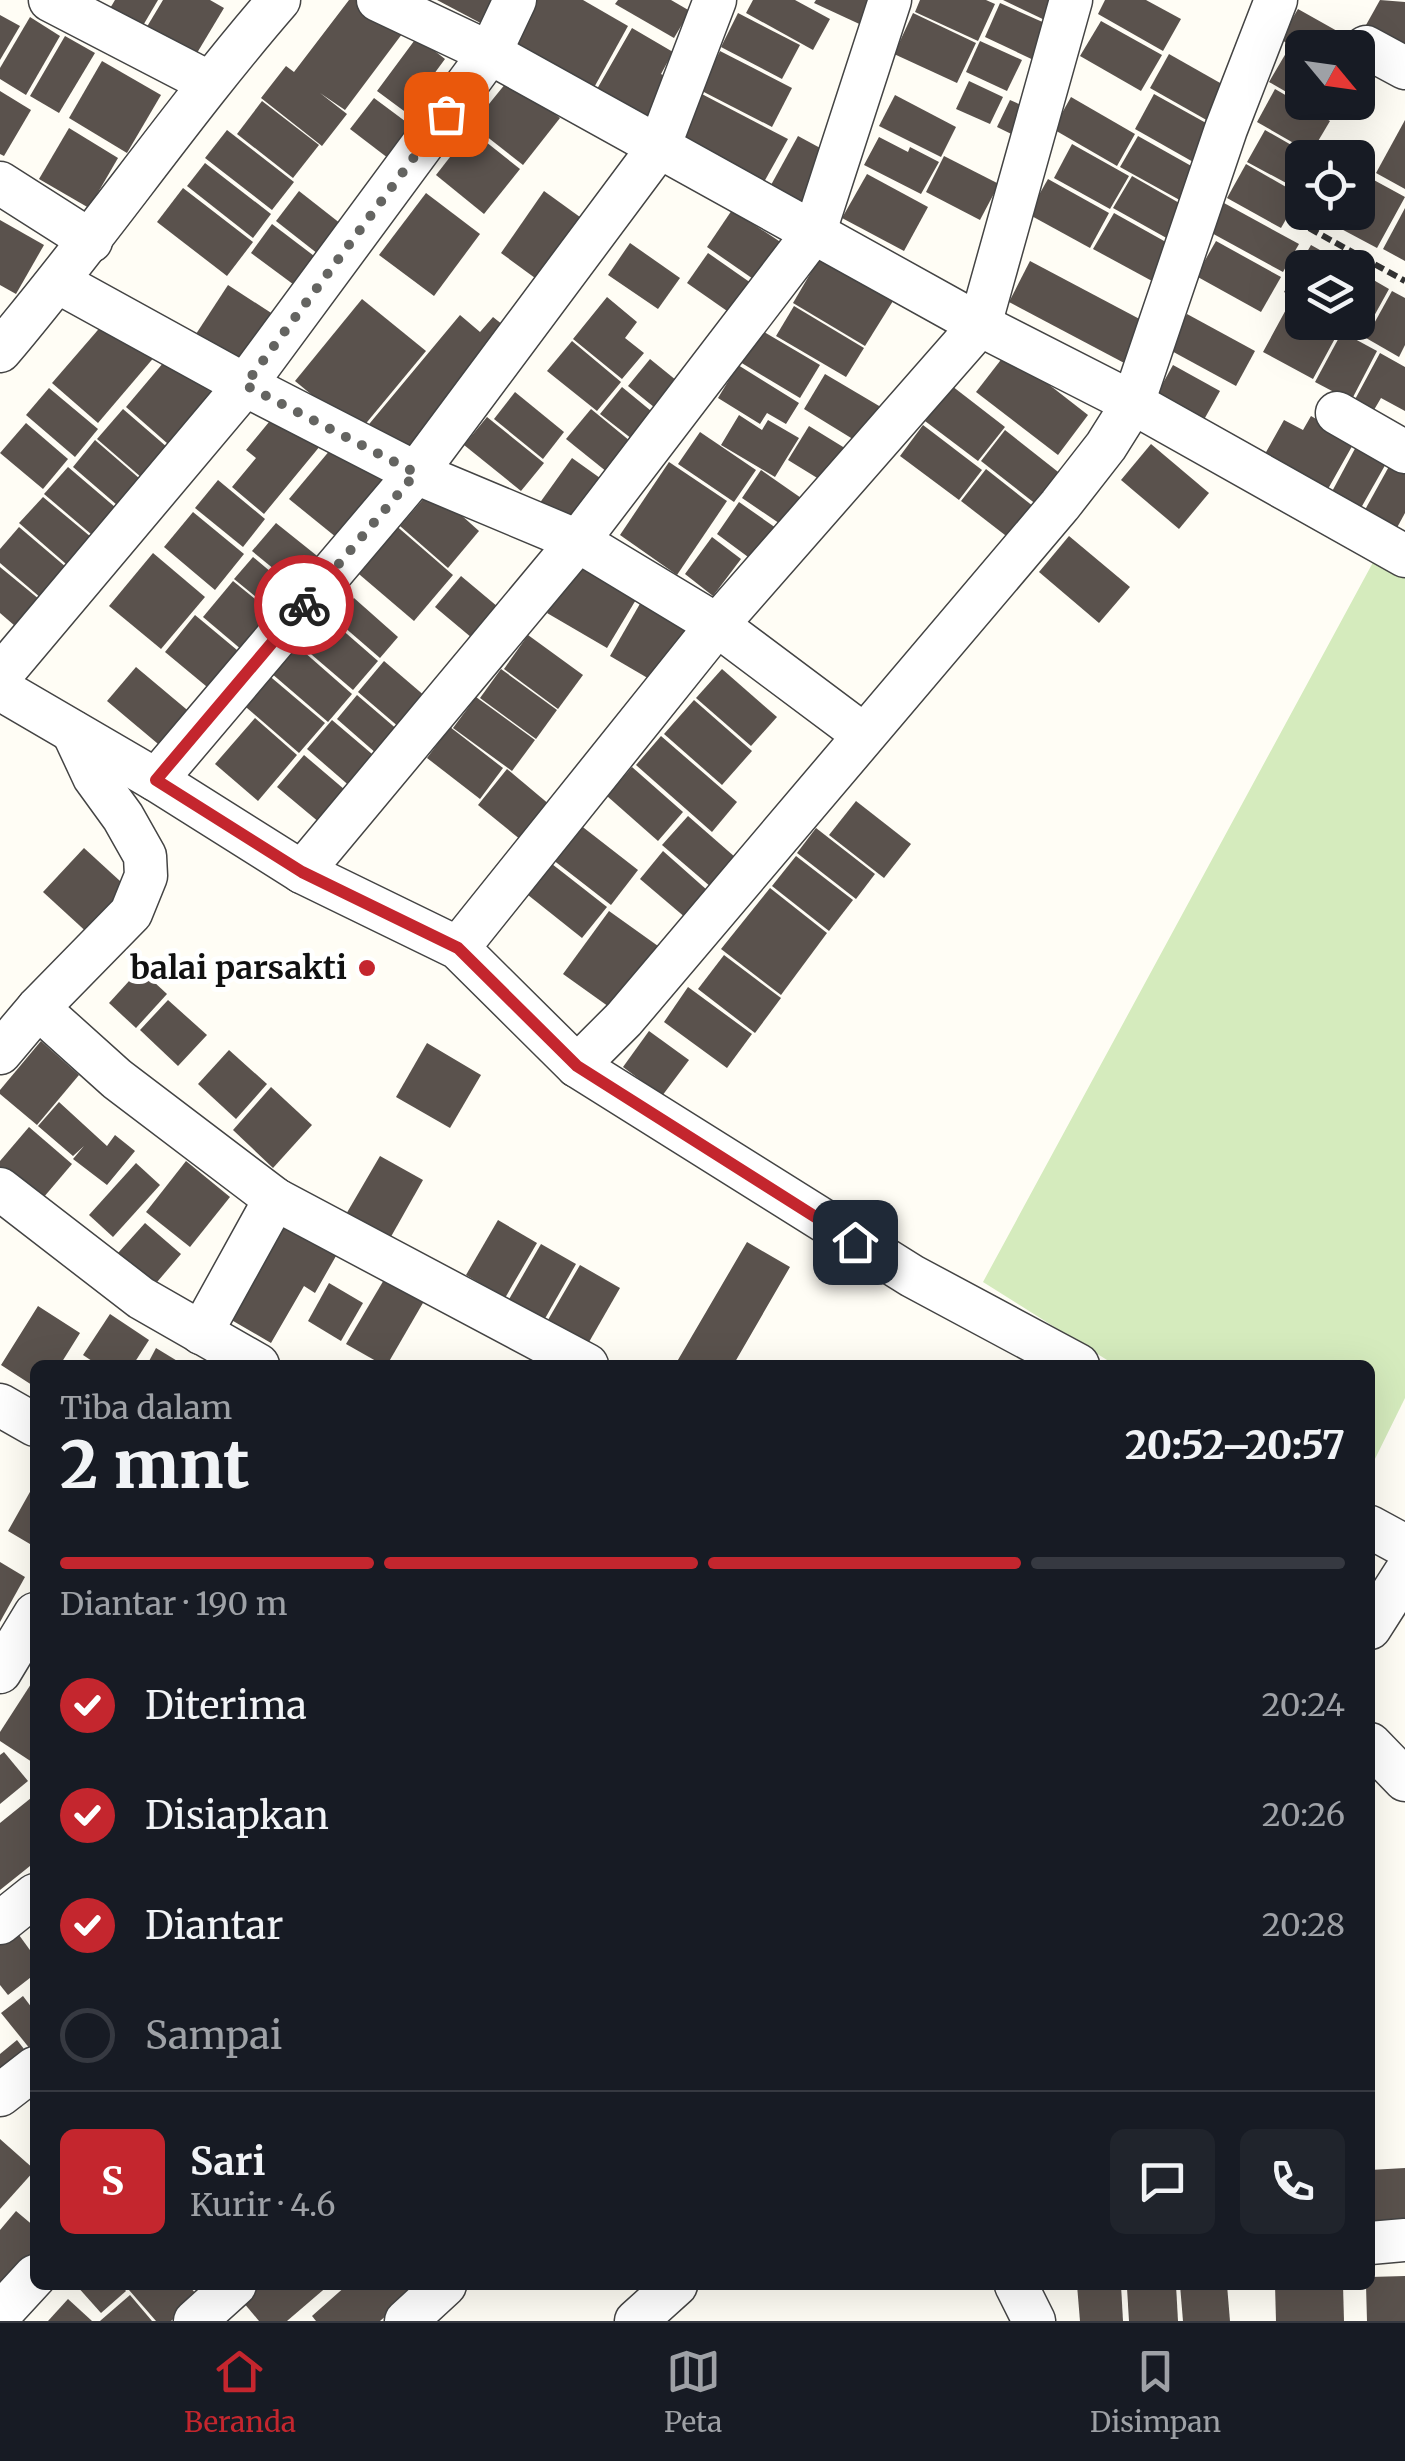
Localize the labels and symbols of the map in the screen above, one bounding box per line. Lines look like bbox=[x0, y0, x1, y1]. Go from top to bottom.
north arrow bbox=[1285, 30, 1375, 120]
pin bbox=[404, 72, 489, 157]
courier bbox=[254, 555, 354, 655]
place label: balai parsakti bbox=[130, 948, 347, 988]
marker: balai parsakti bbox=[356, 957, 378, 979]
pin bbox=[813, 1200, 898, 1285]

